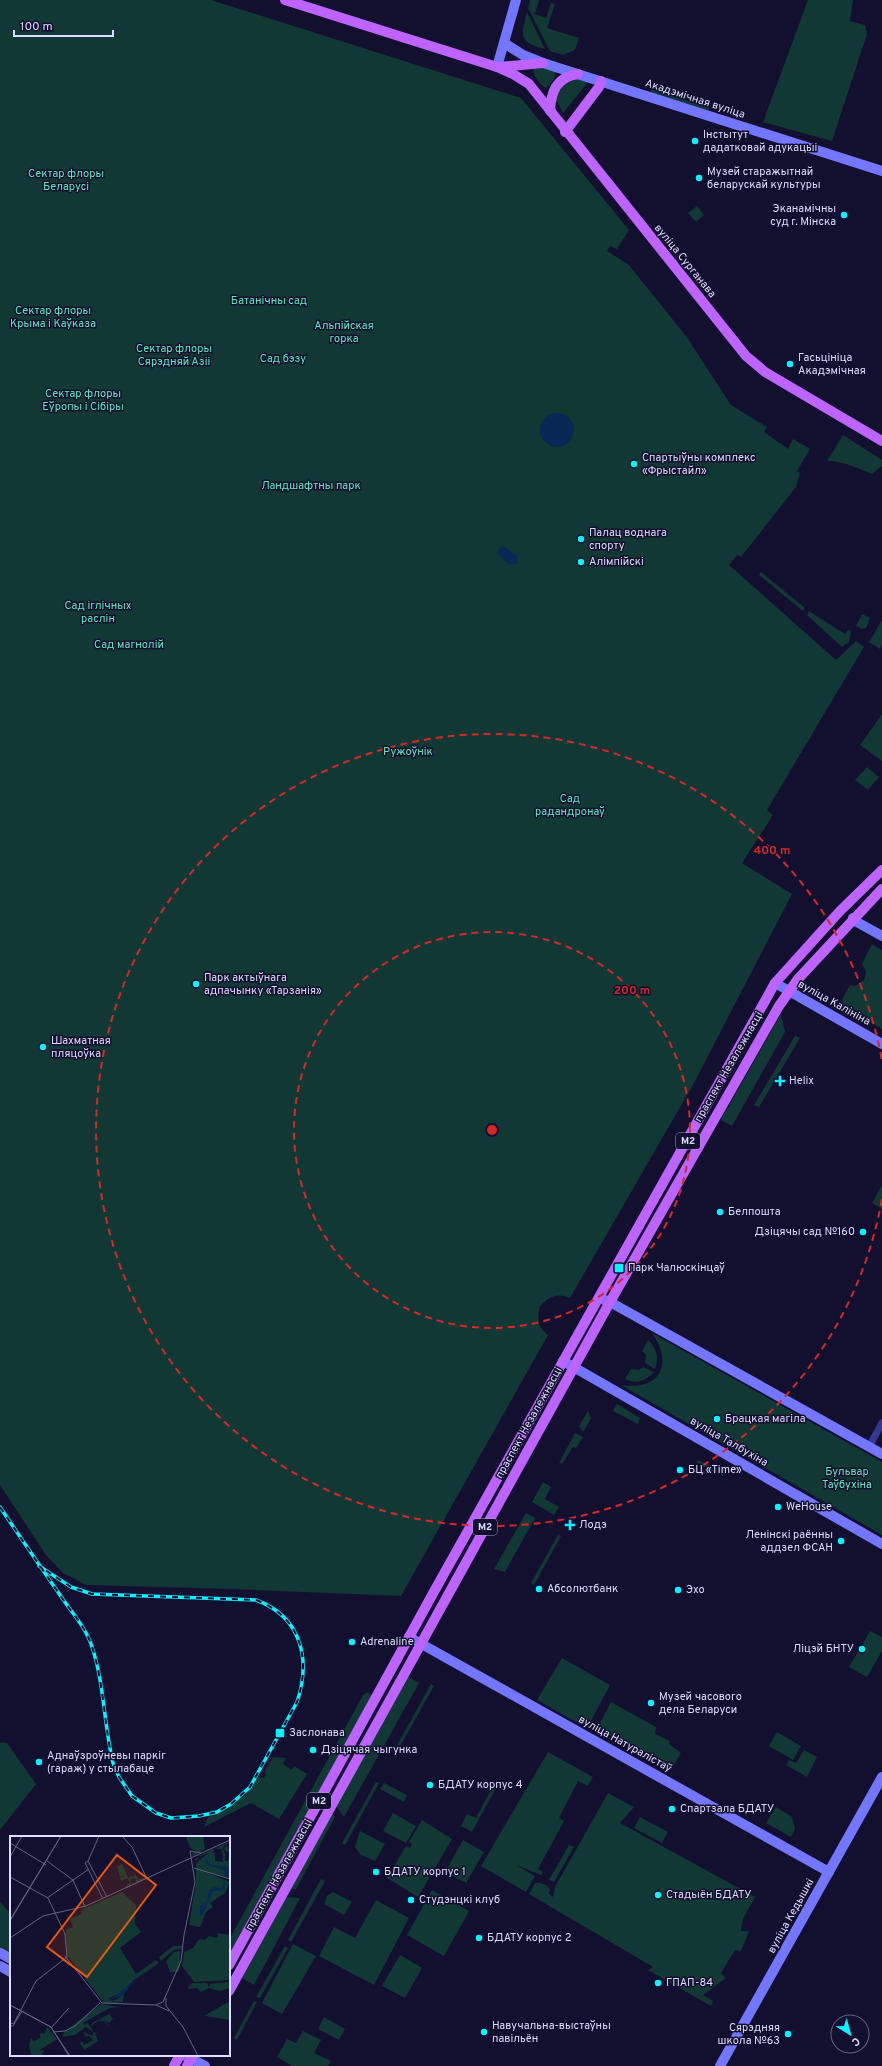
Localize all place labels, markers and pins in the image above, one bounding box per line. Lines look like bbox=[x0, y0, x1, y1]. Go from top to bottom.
place label: Інстытут дадатковай адукацыі bbox=[703, 128, 817, 155]
marker: Інстытут дадатковай адукацыі bbox=[690, 136, 700, 146]
place label: Музей старажытнай беларускай культуры bbox=[707, 165, 821, 192]
marker: Музей старажытнай беларускай культуры bbox=[694, 173, 704, 183]
place label: Эканамічны суд г. Мінска bbox=[770, 202, 836, 229]
marker: Эканамічны суд г. Мінска bbox=[839, 210, 849, 220]
place label: Гасьцініца Акадэмічная bbox=[798, 351, 866, 378]
marker: Гасьцініца Акадэмічная bbox=[785, 359, 795, 369]
place label: Спартыўны комплекс «Фрыстайл» bbox=[642, 451, 756, 478]
marker: Спартыўны комплекс «Фрыстайл» bbox=[629, 459, 639, 469]
place label: Палац воднага спорту bbox=[589, 526, 667, 553]
marker: Палац воднага спорту bbox=[576, 534, 586, 544]
place label: Алімпійскі bbox=[589, 555, 644, 569]
marker: Алімпійскі bbox=[576, 557, 586, 567]
place label: Парк актыўнага адпачынку «Тарзанія» bbox=[204, 971, 322, 998]
marker: Парк актыўнага адпачынку «Тарзанія» bbox=[191, 979, 201, 989]
place label: Шахматная пляцоўка bbox=[51, 1034, 111, 1061]
marker: Шахматная пляцоўка bbox=[38, 1042, 48, 1052]
place label: Helix bbox=[789, 1074, 814, 1088]
marker: Helix bbox=[774, 1075, 786, 1087]
centre of rings bbox=[485, 1123, 499, 1137]
place label: Белпошта bbox=[728, 1205, 781, 1219]
marker: Белпошта bbox=[715, 1207, 725, 1217]
place label: Дзіцячы сад №160 bbox=[755, 1225, 855, 1239]
marker: Дзіцячы сад №160 bbox=[858, 1227, 868, 1237]
place label: Парк Чалюскінцаў bbox=[628, 1261, 725, 1275]
marker: Парк Чалюскінцаў bbox=[613, 1262, 625, 1274]
place label: Брацкая магіла bbox=[725, 1412, 806, 1426]
marker: Брацкая магіла bbox=[712, 1414, 722, 1424]
place label: БЦ «Time» bbox=[688, 1463, 742, 1477]
marker: БЦ «Time» bbox=[675, 1465, 685, 1475]
place label: WeHouse bbox=[786, 1500, 832, 1514]
marker: WeHouse bbox=[773, 1502, 783, 1512]
place label: Лодэ bbox=[579, 1518, 607, 1532]
marker: Лодэ bbox=[564, 1519, 576, 1531]
place label: Ленінскі раённы аддзел ФСАН bbox=[745, 1528, 833, 1555]
marker: Ленінскі раённы аддзел ФСАН bbox=[836, 1536, 846, 1546]
place label: Абсолютбанк bbox=[547, 1582, 618, 1596]
place label: Эхо bbox=[686, 1583, 705, 1597]
marker: Абсолютбанк bbox=[534, 1584, 544, 1594]
marker: Эхо bbox=[673, 1585, 683, 1595]
place label: Adrenaline bbox=[360, 1635, 414, 1649]
marker: Adrenaline bbox=[347, 1637, 357, 1647]
place label: Ліцэй БНТУ bbox=[793, 1642, 854, 1656]
marker: Ліцэй БНТУ bbox=[857, 1644, 867, 1654]
place label: Музей часового дела Беларуси bbox=[659, 1690, 742, 1717]
marker: Музей часового дела Беларуси bbox=[646, 1698, 656, 1708]
place label: Заслонава bbox=[289, 1726, 345, 1740]
marker: Заслонава bbox=[274, 1727, 286, 1739]
place label: Дзіцячая чыгунка bbox=[321, 1743, 418, 1757]
marker: Дзіцячая чыгунка bbox=[308, 1745, 318, 1755]
place label: Аднаўзроўневы паркіг (гараж) у стылабаце bbox=[47, 1749, 166, 1776]
marker: Аднаўзроўневы паркіг (гараж) у стылабаце bbox=[34, 1757, 44, 1767]
place label: БДАТУ корпус 4 bbox=[438, 1778, 523, 1792]
marker: БДАТУ корпус 4 bbox=[425, 1780, 435, 1790]
place label: Спартзала БДАТУ bbox=[680, 1802, 774, 1816]
marker: Спартзала БДАТУ bbox=[667, 1804, 677, 1814]
place label: БДАТУ корпус 1 bbox=[384, 1865, 466, 1879]
marker: БДАТУ корпус 1 bbox=[371, 1867, 381, 1877]
place label: Стадыён БДАТУ bbox=[666, 1888, 751, 1902]
marker: Стадыён БДАТУ bbox=[653, 1890, 663, 1900]
place label: Студэнцкі клуб bbox=[419, 1893, 500, 1907]
marker: Студэнцкі клуб bbox=[406, 1895, 416, 1905]
place label: БДАТУ корпус 2 bbox=[487, 1931, 571, 1945]
marker: БДАТУ корпус 2 bbox=[474, 1933, 484, 1943]
place label: ГПАП-84 bbox=[666, 1976, 713, 1990]
marker: ГПАП-84 bbox=[653, 1978, 663, 1988]
place label: Навучальна-выстаўны павільён bbox=[492, 2019, 611, 2046]
place label: Сярэдняя школа №63 bbox=[718, 2021, 780, 2048]
marker: Навучальна-выстаўны павільён bbox=[479, 2027, 489, 2037]
marker: Сярэдняя школа №63 bbox=[783, 2029, 793, 2039]

